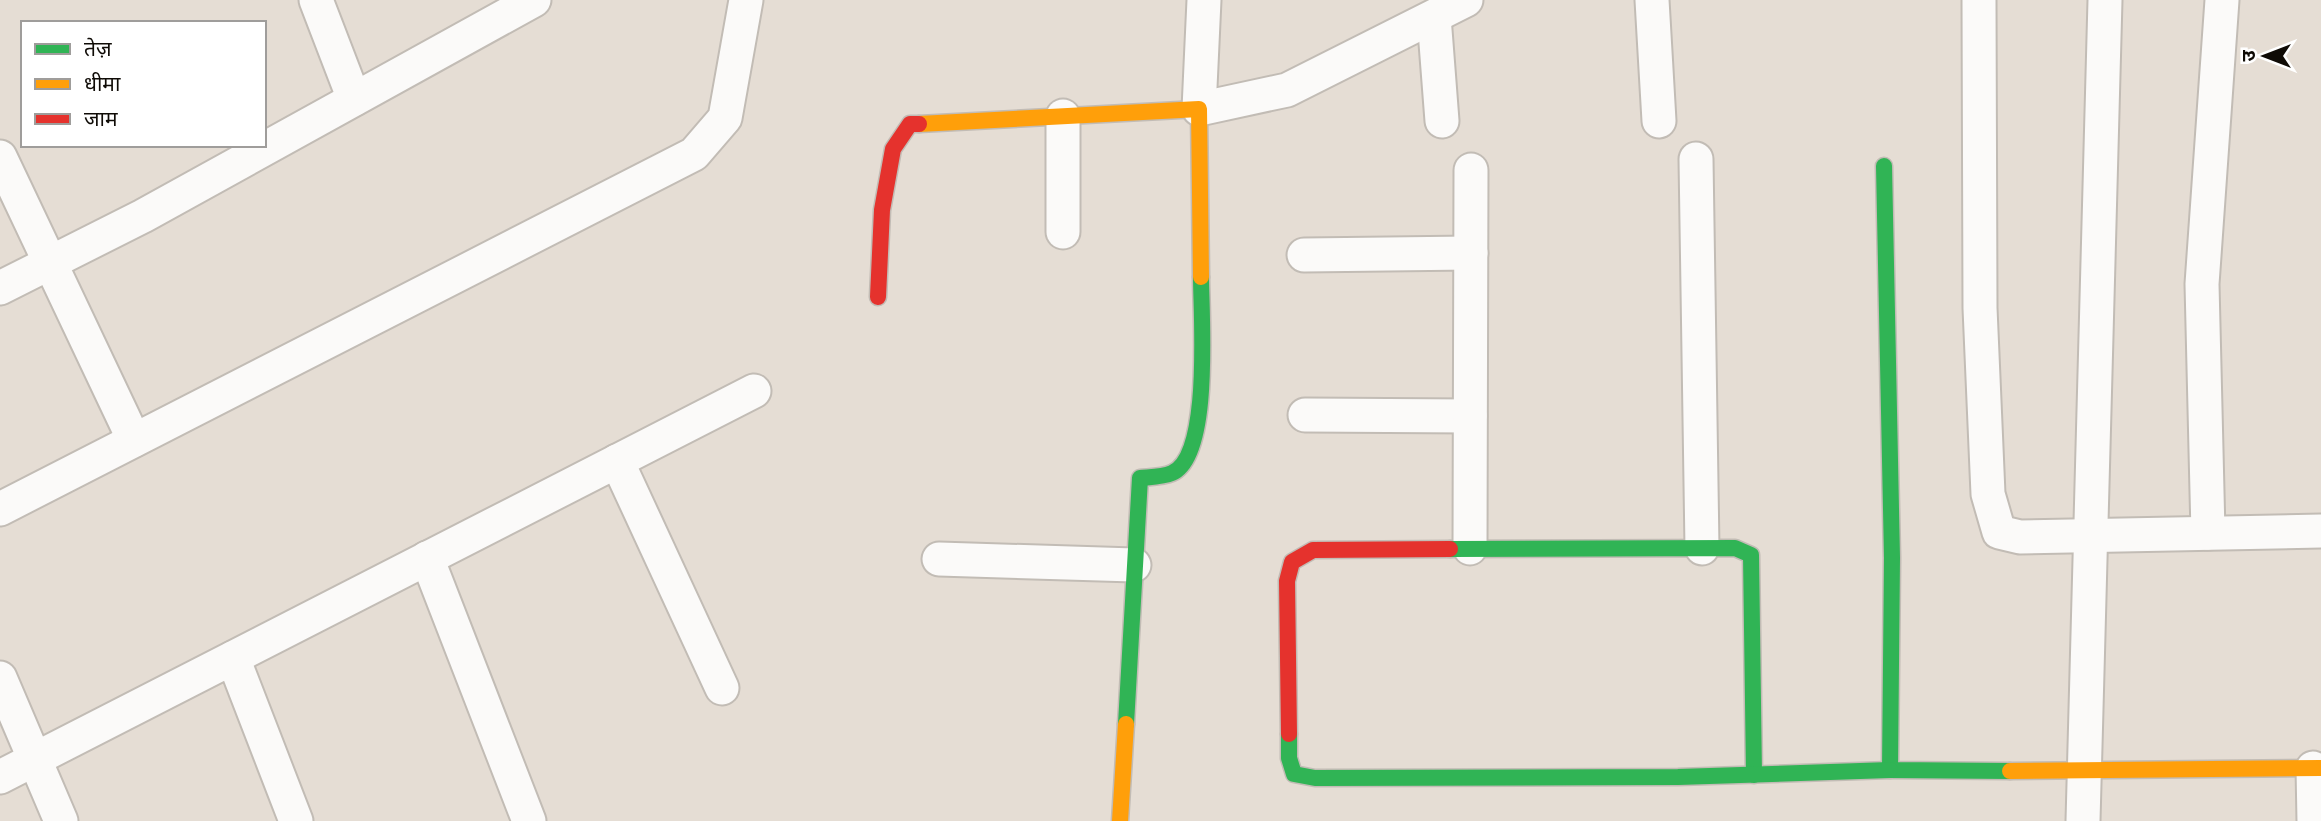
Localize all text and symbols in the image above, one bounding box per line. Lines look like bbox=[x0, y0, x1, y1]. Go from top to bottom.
legend bbox=[21, 21, 266, 147]
north arrow bbox=[2230, 21, 2300, 91]
text: तेज़ bbox=[84, 37, 112, 61]
text: उ bbox=[2237, 50, 2260, 62]
text: धीमा bbox=[84, 72, 121, 96]
text: जाम bbox=[84, 107, 118, 131]

